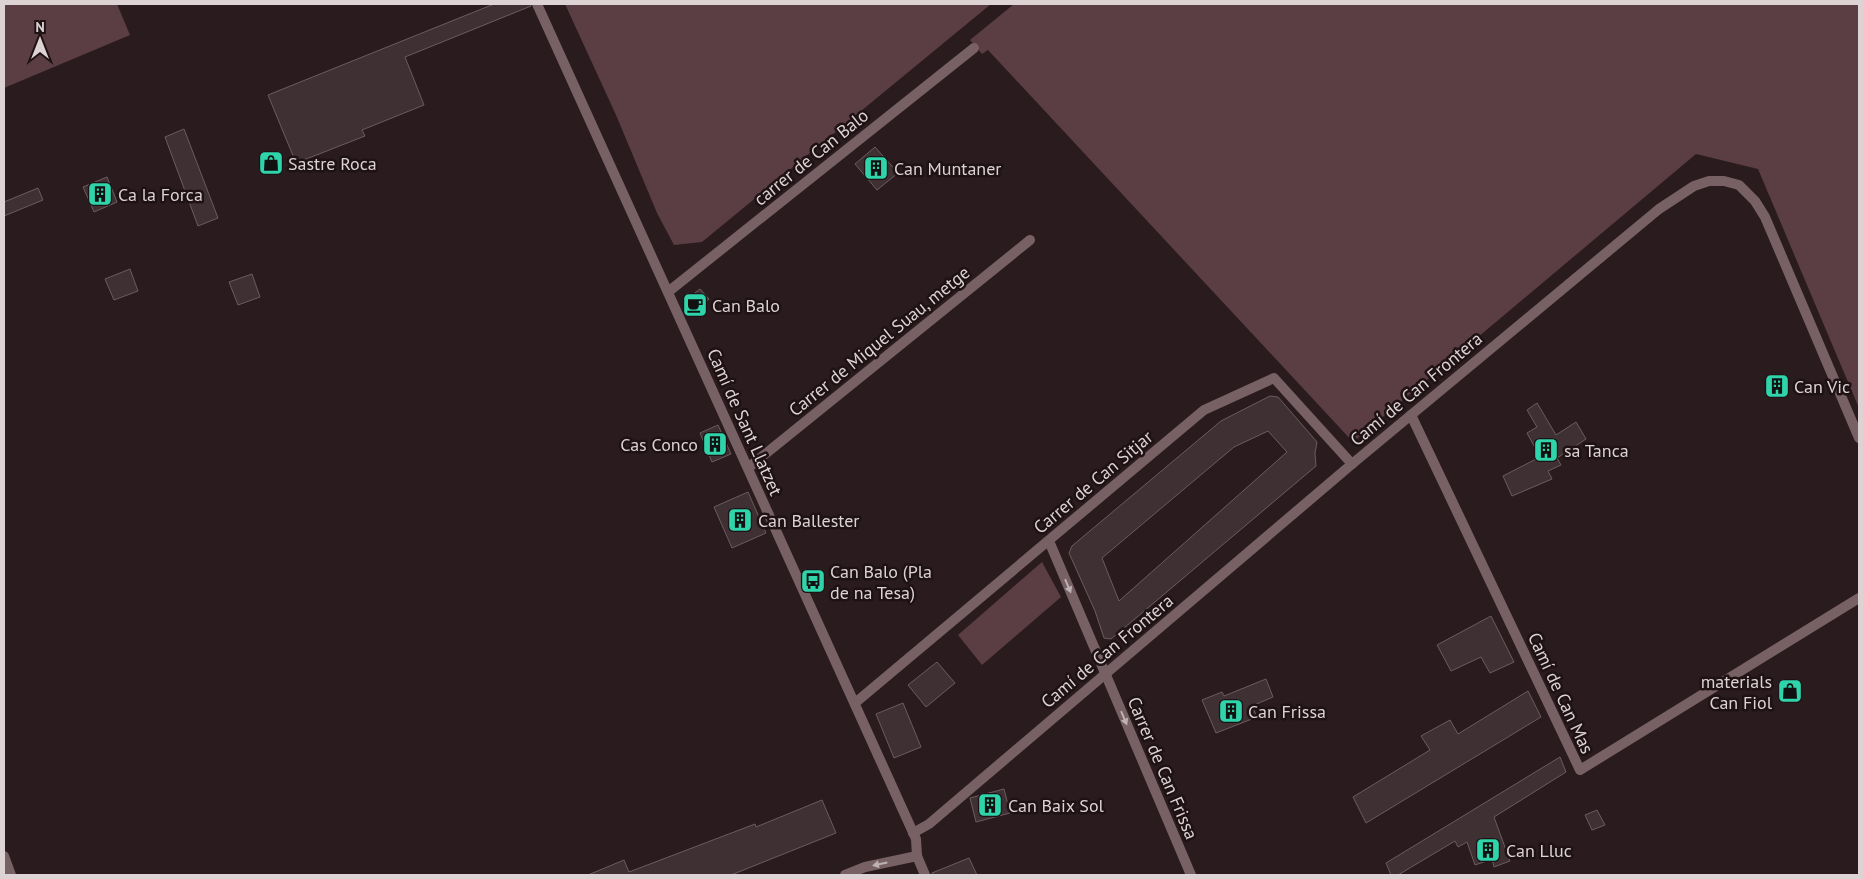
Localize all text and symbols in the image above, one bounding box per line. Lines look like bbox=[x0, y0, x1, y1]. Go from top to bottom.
north arrow bbox=[15, 15, 65, 65]
text: N bbox=[35, 18, 45, 36]
street label: carrer de Can Balo bbox=[749, 104, 873, 210]
shop icon: Sastre Roca bbox=[258, 150, 284, 176]
place label: Sastre Roca bbox=[288, 152, 377, 175]
building icon: Can Muntaner bbox=[863, 155, 889, 181]
place label: Can Muntaner bbox=[894, 157, 1001, 180]
building icon: Ca la Forca bbox=[87, 181, 113, 207]
place label: Ca la Forca bbox=[118, 183, 203, 206]
street label: Carrer de Miquel Suau, metge bbox=[784, 261, 974, 421]
cafe icon: Can Balo bbox=[682, 292, 708, 318]
place label: Can Balo bbox=[712, 294, 780, 317]
street label: Camí de Can Frontera bbox=[1345, 327, 1487, 451]
street label: Camí de Sant Llatzet bbox=[702, 345, 788, 499]
building icon: Can Vic bbox=[1764, 373, 1790, 399]
place label: Can Vic bbox=[1794, 375, 1850, 398]
street label: Carrer de Can Sitjar bbox=[1029, 425, 1157, 539]
building icon: Cas Conco bbox=[702, 431, 728, 457]
place label: Cas Conco bbox=[620, 433, 698, 456]
building icon: sa Tanca bbox=[1533, 437, 1559, 463]
place label: sa Tanca bbox=[1564, 439, 1629, 462]
building icon: Can Ballester bbox=[727, 507, 753, 533]
place label: Can Ballester bbox=[758, 509, 859, 532]
place label: Can Balo (Pla de na Tesa) bbox=[830, 560, 932, 604]
bus stop icon: Can Balo (Pla de na Tesa) bbox=[800, 568, 826, 594]
one-way arrow bbox=[1064, 578, 1072, 593]
street label: Camí de Can Frontera bbox=[1036, 589, 1178, 713]
street label: Camí de Can Mas bbox=[1523, 629, 1599, 757]
place label: materials Can Fiol bbox=[1701, 670, 1773, 714]
shop icon: materials Can Fiol bbox=[1777, 678, 1803, 704]
street label: Carrer de Can Frissa bbox=[1123, 693, 1203, 843]
building icon: Can Frissa bbox=[1218, 698, 1244, 724]
place label: Can Frissa bbox=[1248, 700, 1326, 723]
one-way arrow bbox=[1120, 711, 1128, 725]
building icon: Can Baix Sol bbox=[977, 792, 1003, 818]
place label: Can Baix Sol bbox=[1008, 794, 1105, 817]
building icon: Can Lluc bbox=[1475, 837, 1501, 863]
place label: Can Lluc bbox=[1506, 839, 1572, 862]
one-way arrow bbox=[873, 860, 888, 868]

